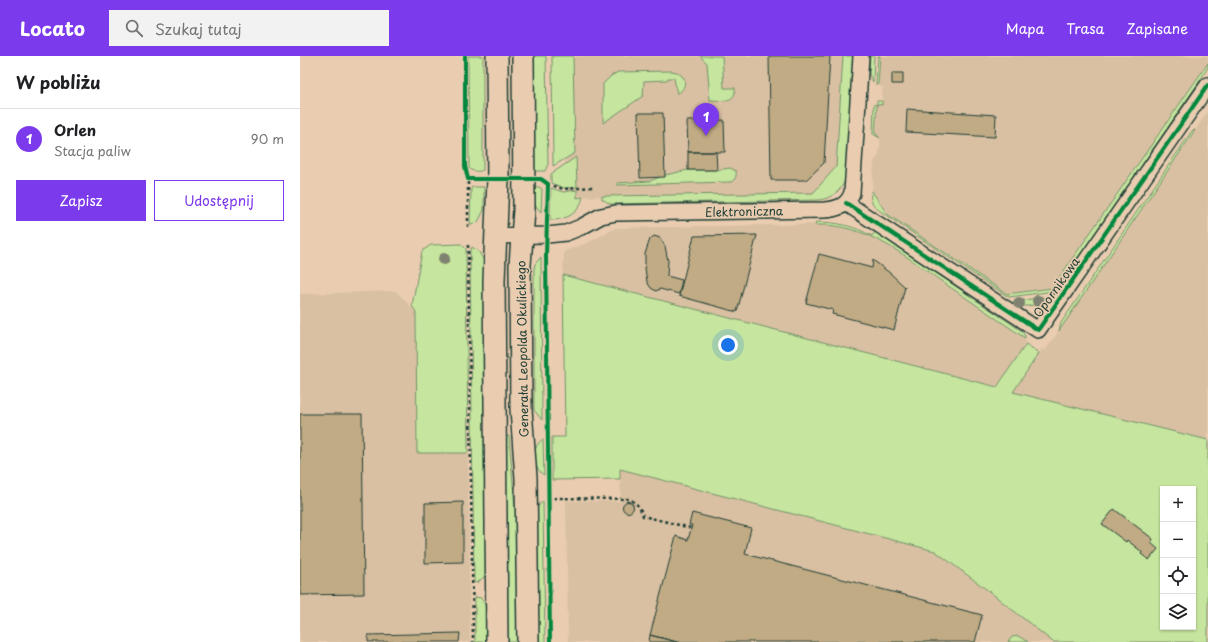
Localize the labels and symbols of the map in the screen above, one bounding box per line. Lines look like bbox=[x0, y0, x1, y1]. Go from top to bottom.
pin: 1 bbox=[693, 103, 719, 136]
street label: Elektroniczna bbox=[705, 201, 784, 221]
street label: Opornikowa bbox=[1029, 253, 1084, 321]
street label: Generała Leopolda Okulickiego bbox=[511, 260, 533, 438]
your location bbox=[718, 335, 738, 355]

